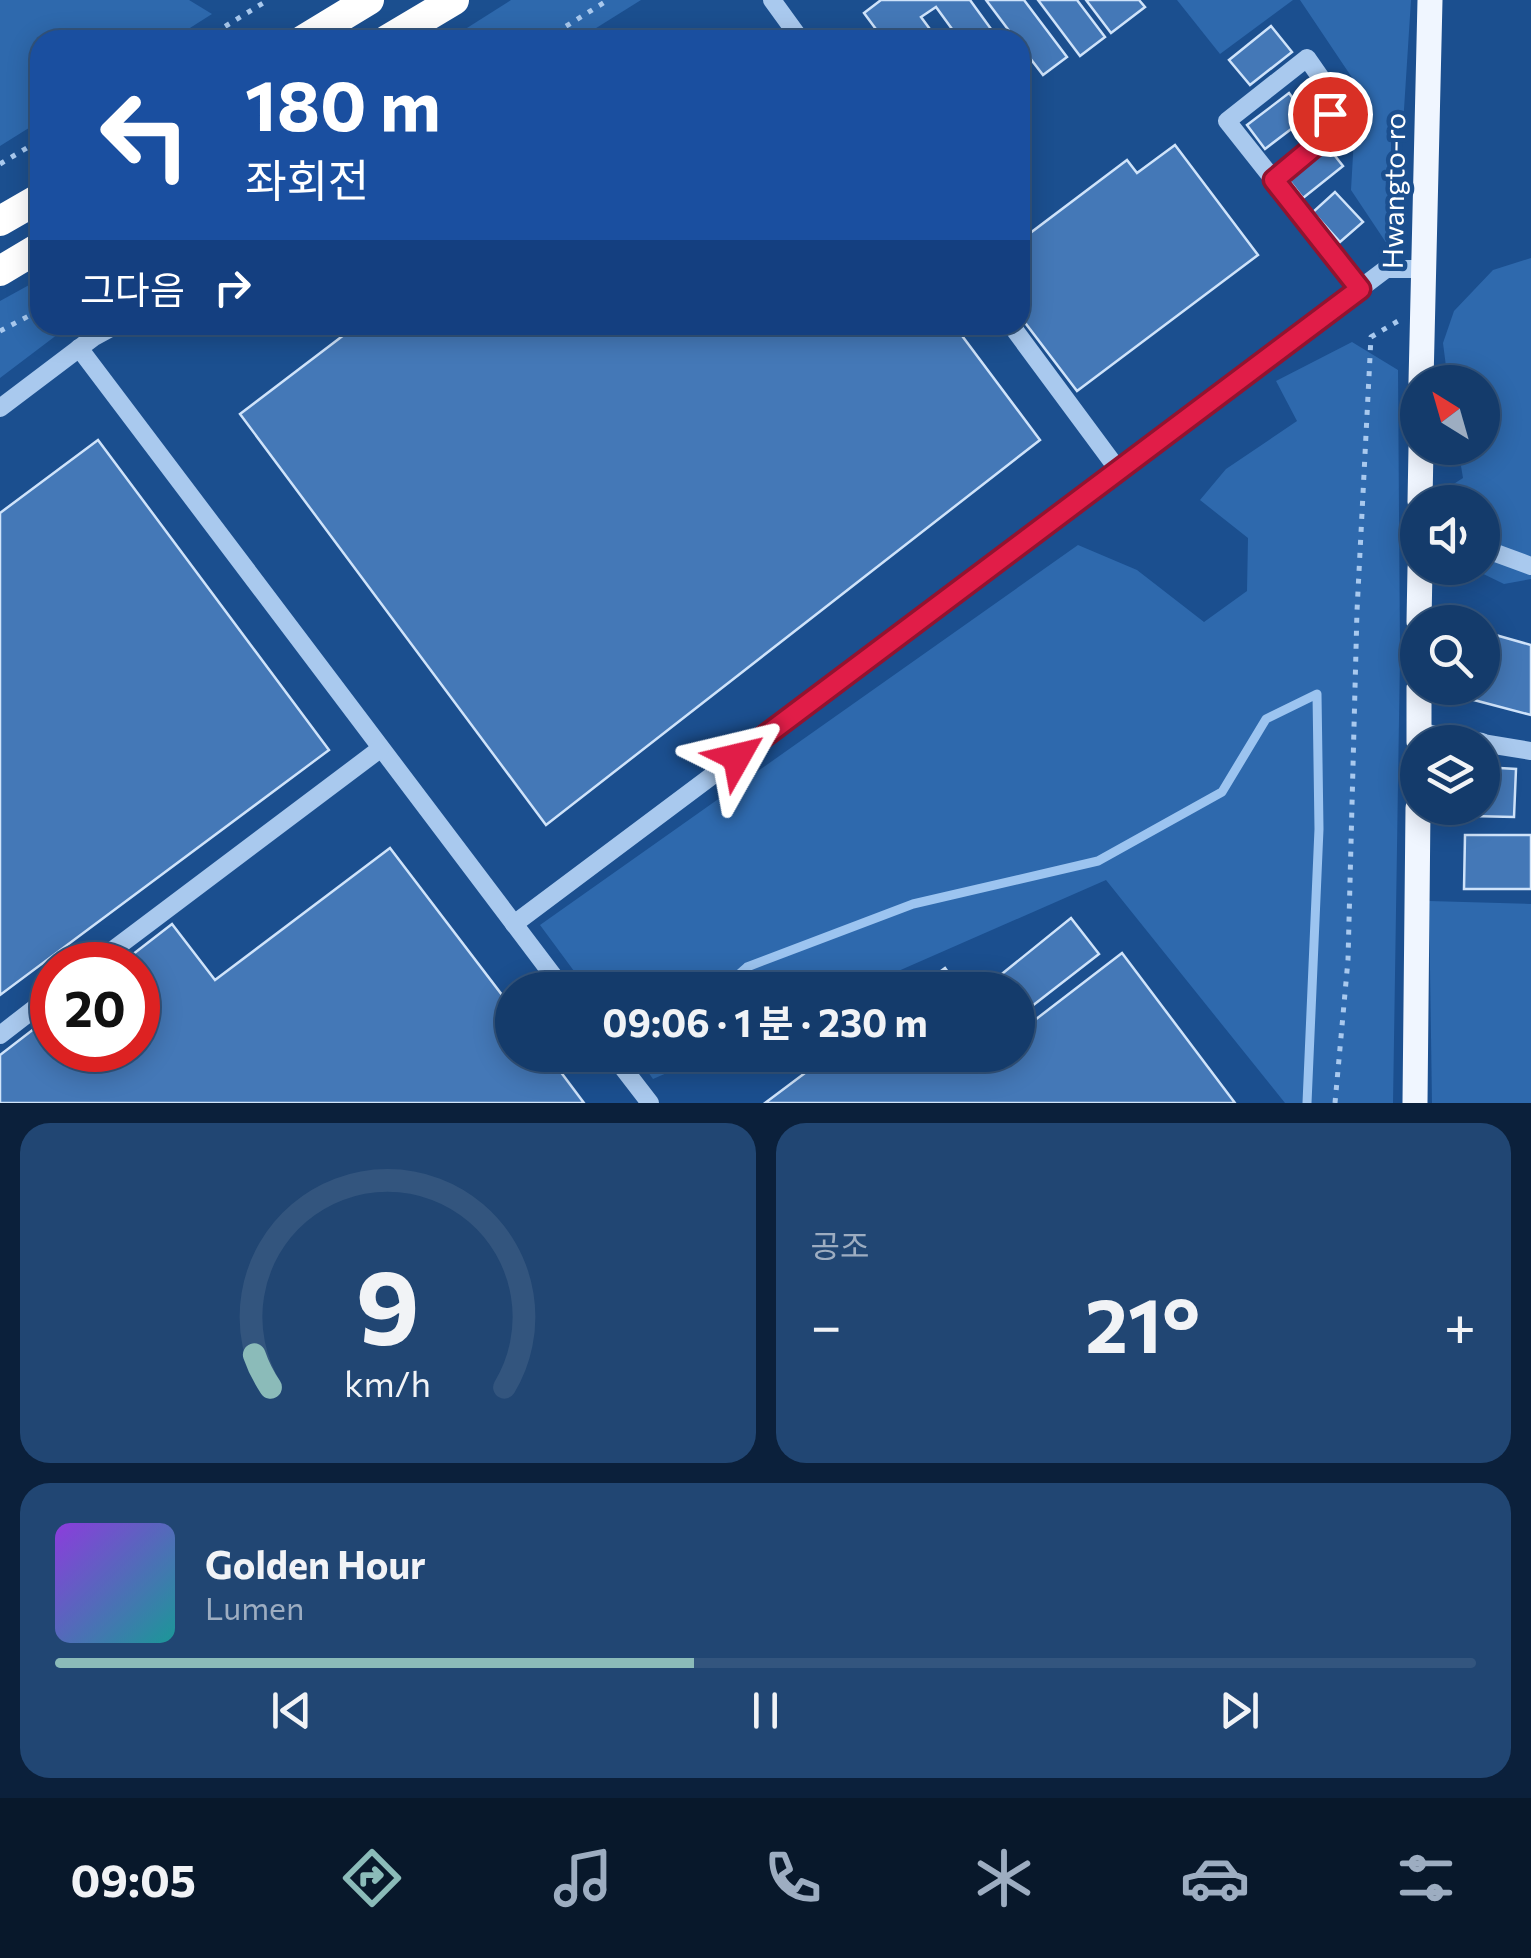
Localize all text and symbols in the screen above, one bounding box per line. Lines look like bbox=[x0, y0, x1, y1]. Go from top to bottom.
text: 180 m bbox=[245, 60, 441, 145]
icon: left bbox=[80, 70, 210, 200]
pin bbox=[1288, 72, 1373, 157]
icon: arrive bbox=[1303, 87, 1358, 142]
street label: Hwangto-ro bbox=[1375, 113, 1411, 269]
text: 좌회전 bbox=[245, 151, 369, 206]
icon: right bbox=[205, 260, 260, 315]
text: 그다음 bbox=[80, 265, 185, 312]
north arrow bbox=[1400, 365, 1500, 465]
map controls bbox=[1400, 365, 1500, 825]
button: sound bbox=[1400, 485, 1500, 585]
button: search bbox=[1400, 605, 1500, 705]
position arrow bbox=[685, 705, 789, 809]
button: layers bbox=[1400, 725, 1500, 825]
speed limit sign: 20 bbox=[30, 942, 160, 1072]
text: 09:06 · 1 분 · 230 m bbox=[602, 998, 928, 1045]
text: 공조 bbox=[811, 1225, 869, 1265]
text: 9 bbox=[356, 1239, 420, 1366]
text: 21° bbox=[1085, 1277, 1200, 1368]
text: − bbox=[811, 1290, 842, 1357]
text: + bbox=[1444, 1290, 1476, 1357]
text: km/h bbox=[344, 1361, 431, 1404]
text: Golden Hour bbox=[205, 1540, 426, 1587]
text: Lumen bbox=[205, 1587, 304, 1627]
icon: previous bbox=[264, 1683, 319, 1738]
icon: pause bbox=[738, 1683, 793, 1738]
icon: next bbox=[1212, 1683, 1267, 1738]
icon: directions bbox=[337, 1843, 407, 1913]
icon: music bbox=[548, 1843, 618, 1913]
icon: phone bbox=[758, 1843, 828, 1913]
icon: climate bbox=[969, 1843, 1039, 1913]
icon: car bbox=[1180, 1843, 1250, 1913]
icon: filters bbox=[1391, 1843, 1461, 1913]
text: 09:05 bbox=[70, 1851, 196, 1906]

